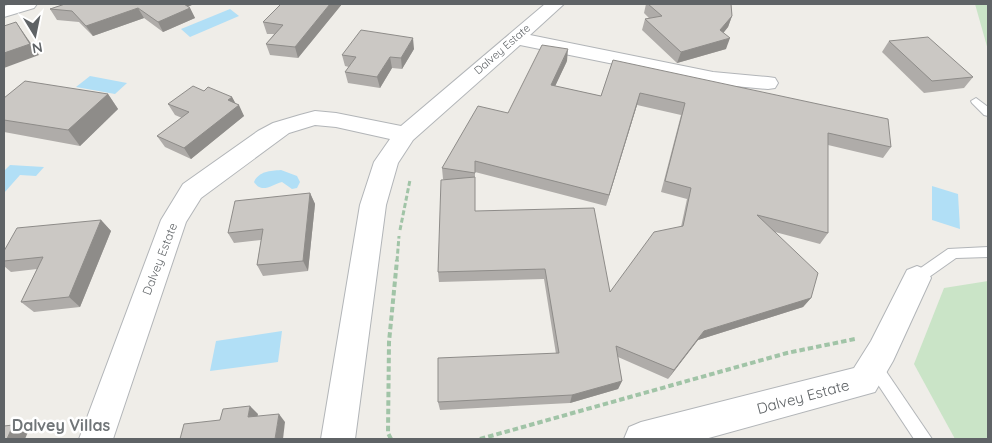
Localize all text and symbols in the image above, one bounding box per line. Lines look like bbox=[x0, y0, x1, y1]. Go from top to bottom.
north arrow bbox=[10, 10, 60, 60]
street label: Dalvey Estate bbox=[471, 21, 533, 77]
text: N bbox=[31, 38, 44, 58]
street label: Dalvey Estate bbox=[139, 220, 180, 297]
street label: Dalvey Estate bbox=[755, 375, 851, 418]
district label: Dalvey Villas bbox=[12, 415, 111, 435]

